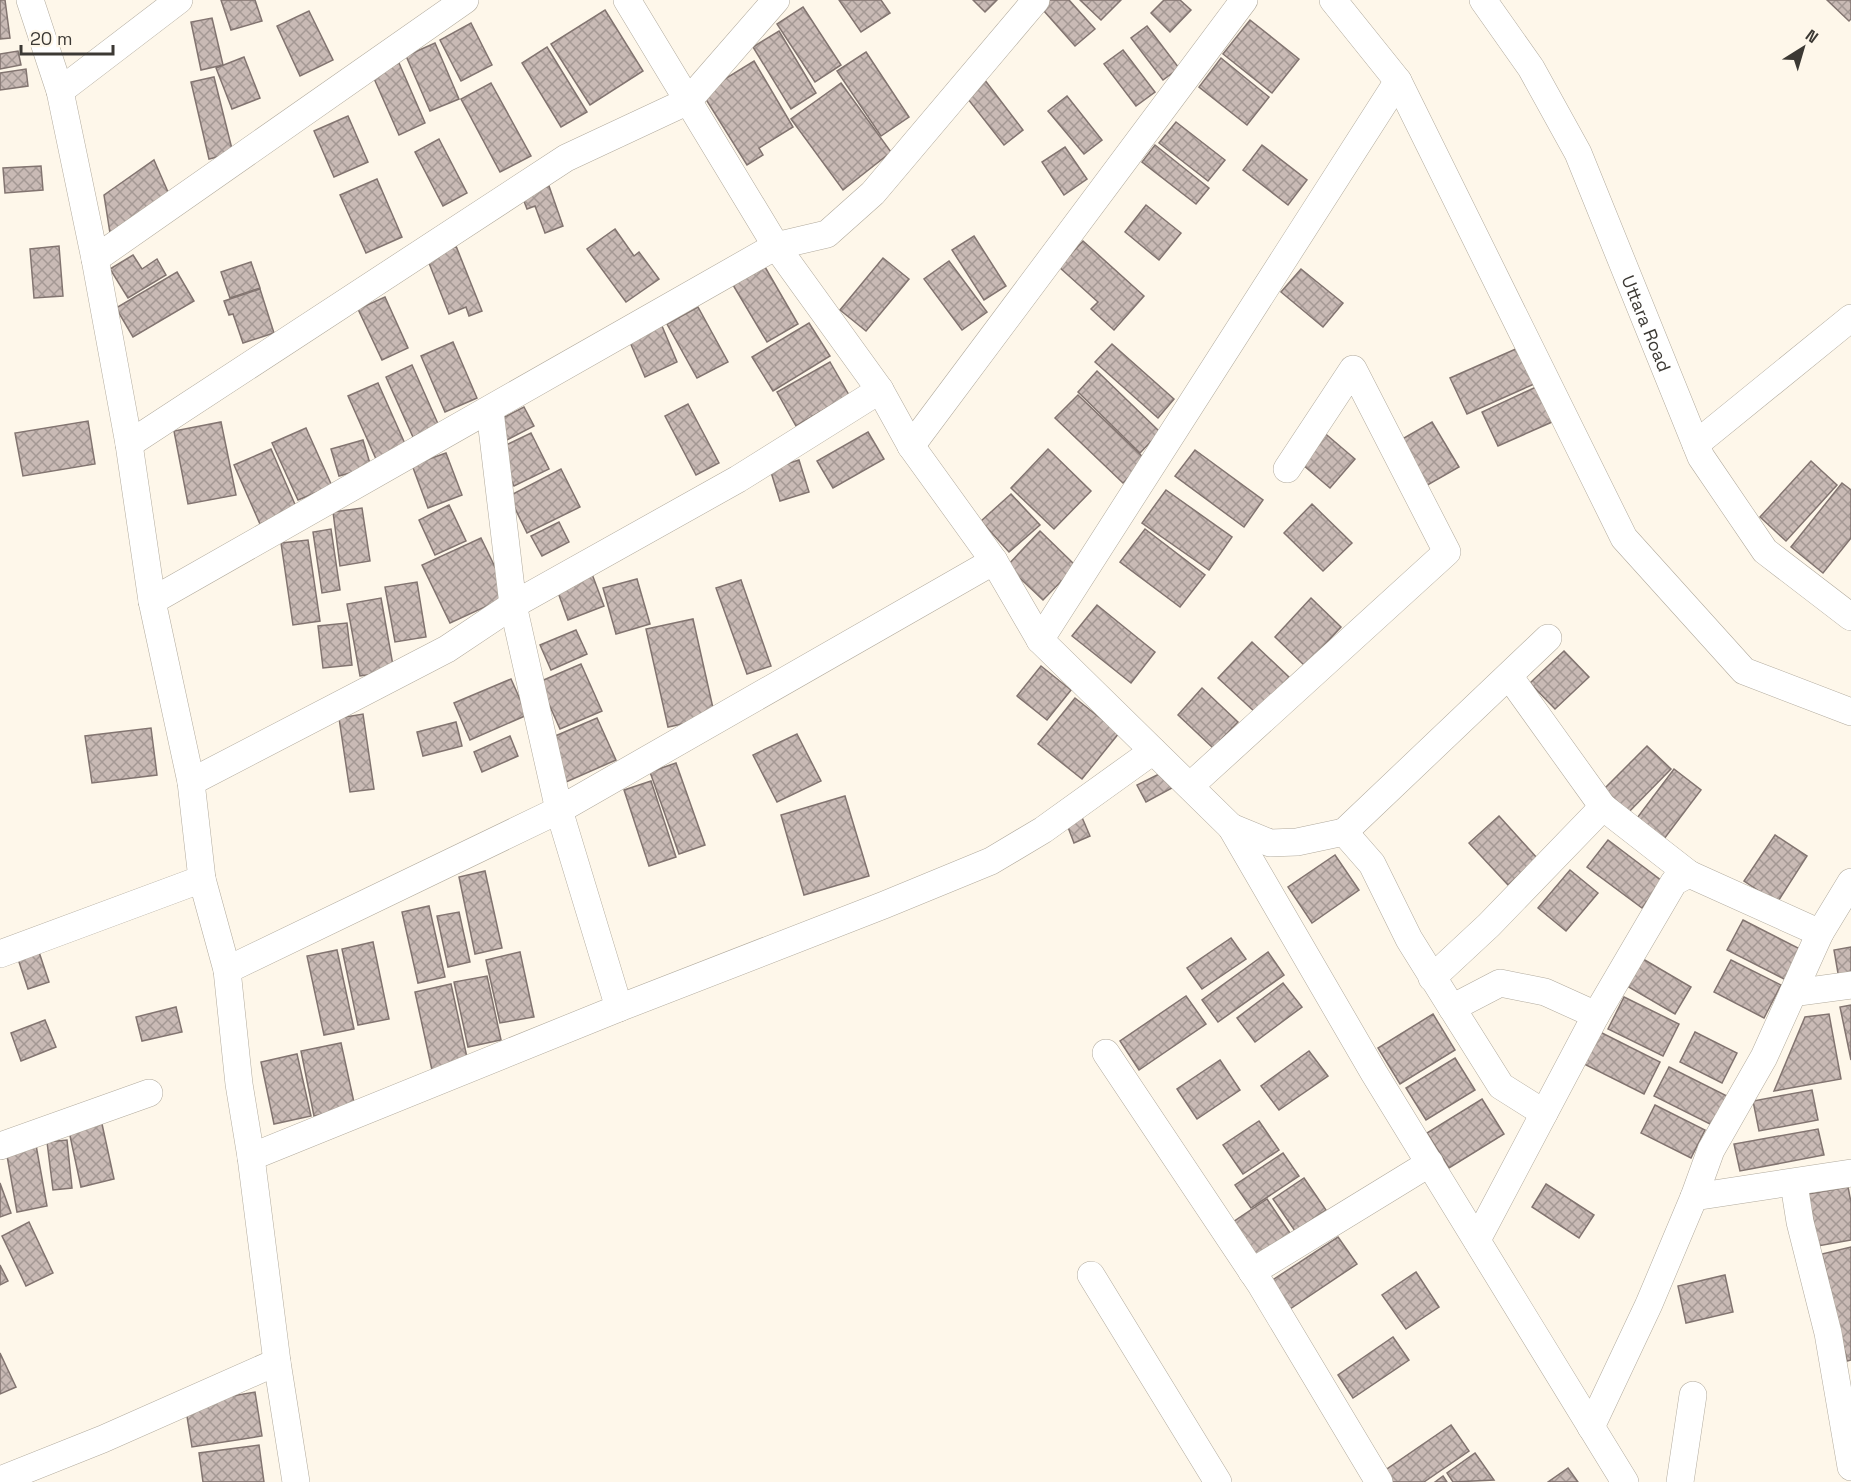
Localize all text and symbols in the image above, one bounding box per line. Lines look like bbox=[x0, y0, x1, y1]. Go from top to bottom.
scale bar bbox=[21, 18, 112, 56]
north arrow bbox=[1773, 18, 1833, 78]
text: N bbox=[1801, 25, 1822, 48]
text: 20 m bbox=[30, 27, 73, 50]
street label: Uttara Road bbox=[1617, 272, 1677, 375]

